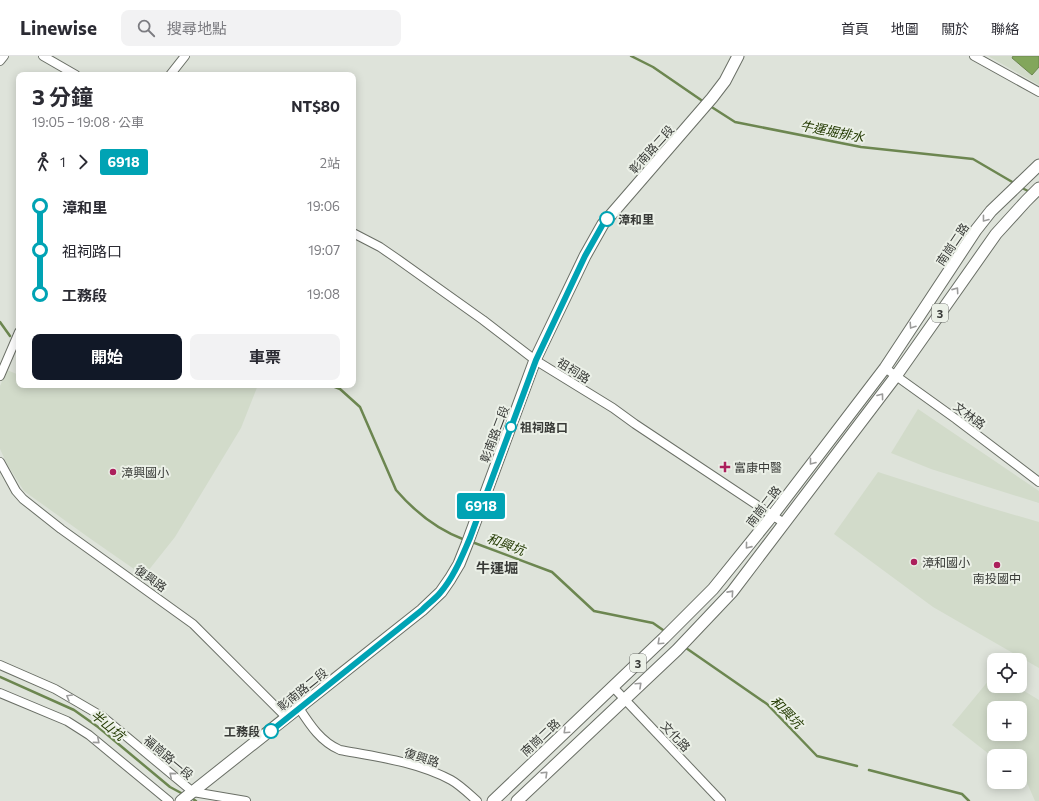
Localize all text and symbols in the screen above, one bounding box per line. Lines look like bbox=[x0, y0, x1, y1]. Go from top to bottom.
search box bbox=[121, 10, 401, 46]
text: Linewise bbox=[20, 16, 97, 39]
icon: search bbox=[135, 17, 157, 39]
text: 搜尋地點 bbox=[167, 19, 227, 37]
text: 首頁 bbox=[841, 20, 869, 37]
text: 地圖 bbox=[891, 20, 919, 37]
text: 關於 bbox=[941, 20, 969, 37]
text: 聯絡 bbox=[991, 20, 1019, 37]
text: 3 分鐘 bbox=[32, 83, 93, 110]
text: NT$80 bbox=[291, 97, 340, 115]
text: 19:05 – 19:08 · 公車 bbox=[32, 114, 144, 130]
water label: 牛運堀排水 bbox=[799, 117, 866, 145]
street label: 彰南路二段 bbox=[626, 122, 676, 176]
icon: walk bbox=[32, 151, 54, 173]
icon: forward bbox=[72, 151, 94, 173]
text: 6918 bbox=[108, 153, 140, 170]
text: 1 bbox=[60, 154, 66, 170]
text: 2站 bbox=[320, 155, 340, 171]
text: 漳和里 bbox=[62, 198, 107, 216]
text: 19:06 bbox=[307, 198, 340, 214]
marker: 漳和里 bbox=[599, 211, 615, 227]
place label: 漳和里 bbox=[618, 212, 654, 226]
one-way arrow bbox=[983, 214, 990, 221]
street label: 南崗二路 bbox=[933, 220, 971, 268]
text: 祖祠路口 bbox=[62, 242, 122, 260]
text: 19:07 bbox=[308, 242, 340, 258]
text: 工務段 bbox=[62, 286, 107, 304]
text: 19:08 bbox=[307, 286, 340, 302]
one-way arrow bbox=[951, 287, 959, 294]
road number: 3 bbox=[932, 304, 948, 322]
one-way arrow bbox=[910, 322, 917, 329]
button: 開始 bbox=[32, 334, 182, 380]
button: 車票 bbox=[190, 334, 340, 380]
street label: 祖祠路 bbox=[555, 355, 593, 385]
one-way arrow bbox=[876, 393, 883, 400]
street label: 文林路 bbox=[951, 399, 989, 431]
street label: 彰南路二段 bbox=[477, 403, 511, 465]
place label: 祖祠路口 bbox=[520, 420, 568, 434]
marker: 祖祠路口 bbox=[505, 421, 517, 433]
one-way arrow bbox=[810, 458, 817, 465]
place label: 富康中醫 bbox=[734, 460, 782, 474]
marker: 富康中醫 bbox=[719, 461, 731, 473]
place label: 漳興國小 bbox=[121, 465, 169, 479]
marker: 漳興國小 bbox=[108, 467, 118, 477]
street label: 南崗二路 bbox=[743, 483, 783, 529]
line badge: 6918 bbox=[453, 493, 509, 519]
text: 6918 bbox=[465, 497, 497, 514]
water label: 和興坑 bbox=[485, 530, 529, 559]
one-way arrow bbox=[745, 542, 752, 549]
place label: 漳和國小 bbox=[922, 555, 970, 569]
marker: 漳和國小 bbox=[909, 557, 919, 567]
district label: 牛運堀 bbox=[476, 559, 518, 576]
marker: 南投國中 bbox=[992, 560, 1002, 570]
street label: 復興路 bbox=[132, 562, 170, 594]
place label: 南投國中 bbox=[973, 571, 1021, 585]
one-way arrow bbox=[726, 590, 733, 597]
one-way arrow bbox=[657, 637, 665, 645]
map controls bbox=[987, 653, 1027, 789]
button: locate bbox=[987, 653, 1027, 693]
road number: 3 bbox=[630, 654, 646, 672]
street label: 彰南路二段 bbox=[274, 665, 330, 713]
one-way arrow bbox=[634, 682, 642, 689]
water label: 和興坑 bbox=[768, 693, 808, 733]
one-way arrow bbox=[66, 695, 73, 702]
button: + bbox=[987, 701, 1027, 741]
water label: 半山坑 bbox=[88, 707, 130, 745]
street label: 南崗二路 bbox=[518, 716, 562, 758]
street label: 文化路 bbox=[659, 718, 693, 754]
marker: 工務段 bbox=[263, 723, 279, 739]
place label: 工務段 bbox=[224, 724, 260, 738]
one-way arrow bbox=[563, 727, 571, 734]
street label: 福崗路一段 bbox=[142, 732, 196, 782]
one-way arrow bbox=[93, 737, 100, 744]
street label: 復興路 bbox=[403, 745, 441, 769]
button: − bbox=[987, 749, 1027, 789]
one-way arrow bbox=[540, 771, 548, 779]
one-way arrow bbox=[170, 773, 177, 780]

